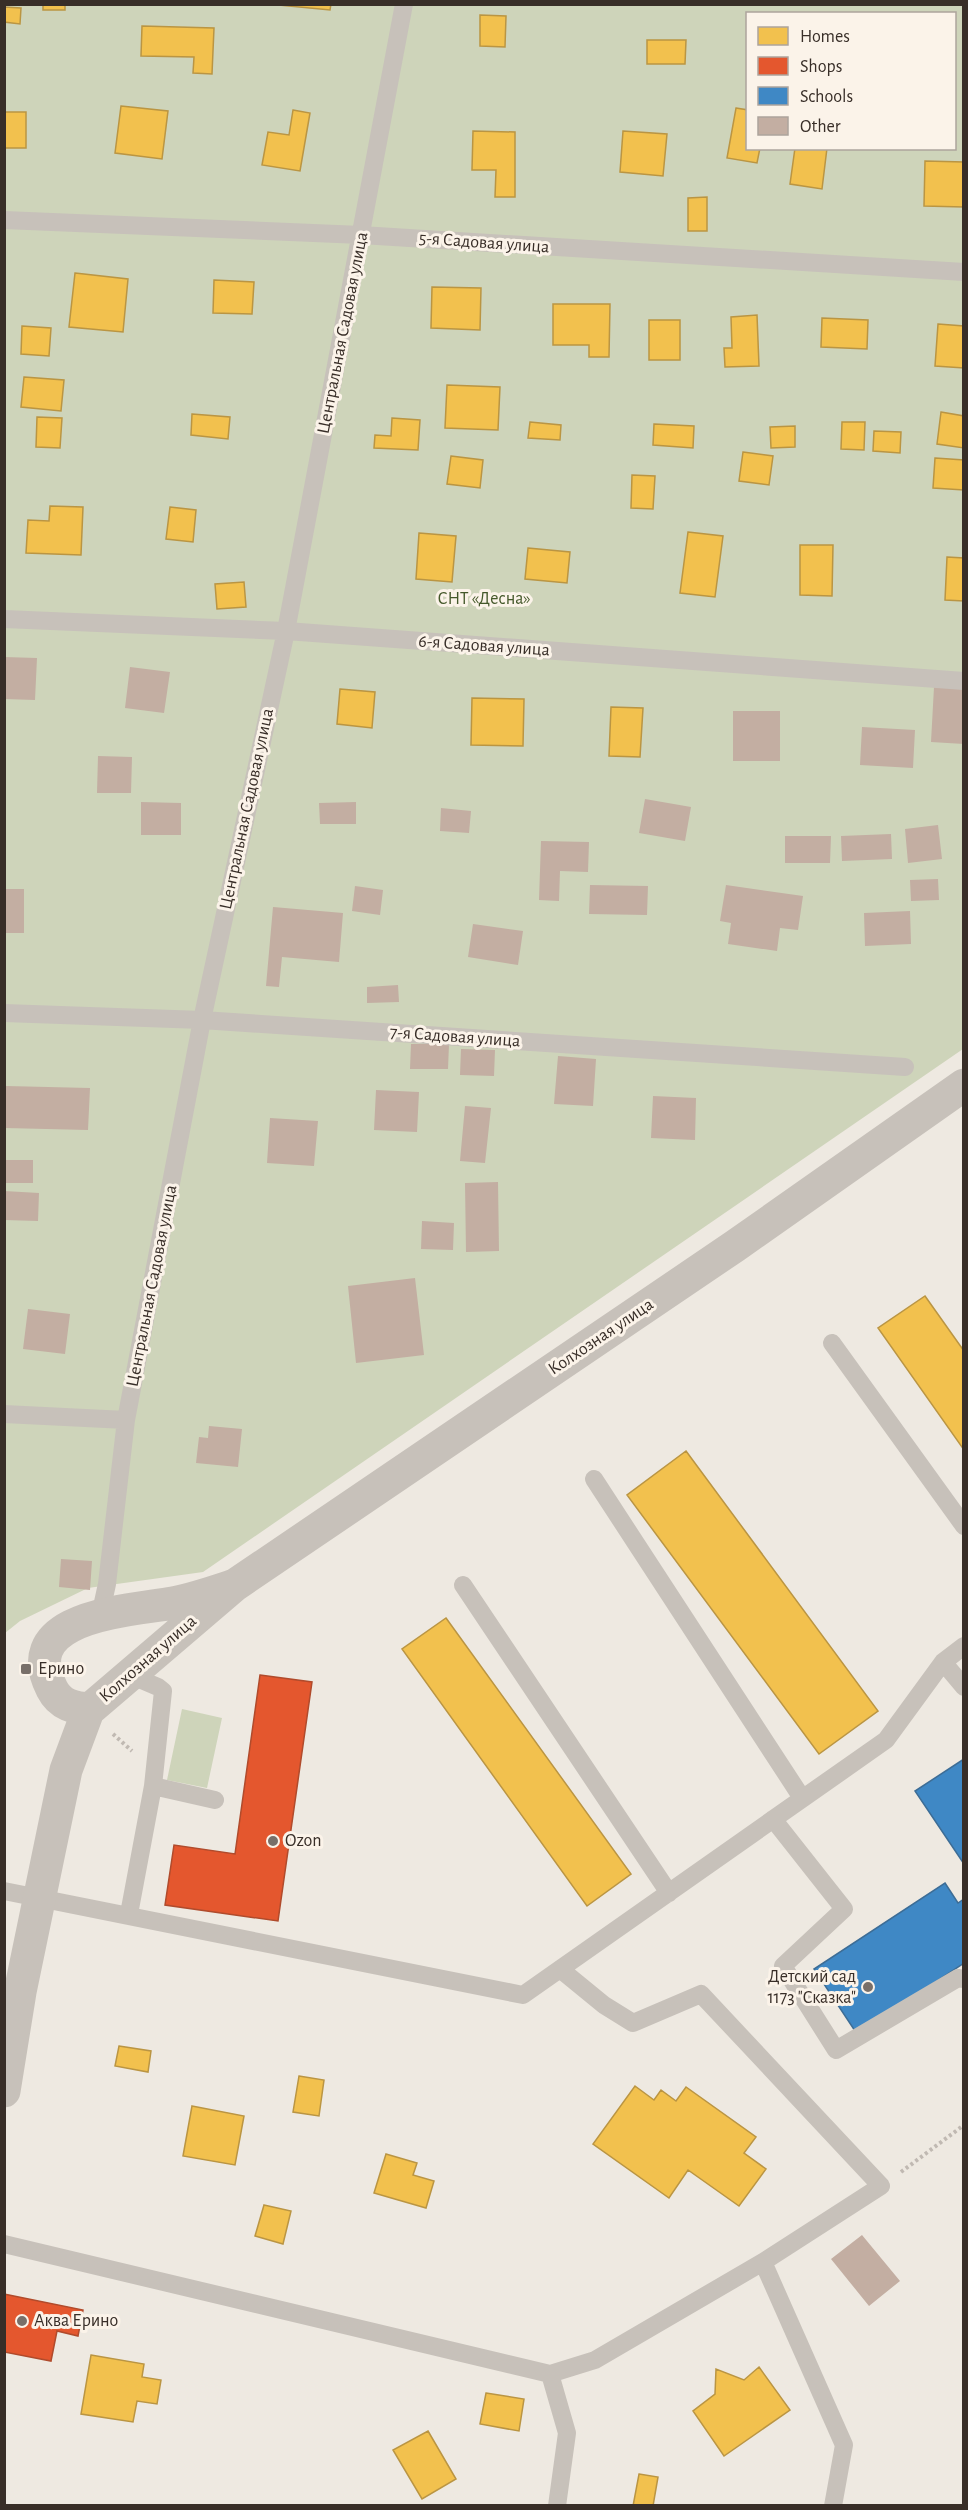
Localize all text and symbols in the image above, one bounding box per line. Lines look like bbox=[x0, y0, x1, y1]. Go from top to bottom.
legend bbox=[746, 12, 956, 150]
text: Homes bbox=[800, 28, 850, 46]
text: Shops bbox=[800, 58, 842, 76]
text: Schools bbox=[800, 88, 853, 106]
text: Other bbox=[800, 118, 841, 136]
street label: 5-я Садовая улица bbox=[418, 229, 550, 257]
street label: Центральная Садовая улица bbox=[315, 231, 371, 435]
park label: СНТ «Десна» bbox=[437, 590, 531, 608]
street label: 6-я Садовая улица bbox=[418, 632, 550, 660]
street label: Центральная Садовая улица bbox=[217, 707, 277, 911]
street label: 7-я Садовая улица bbox=[389, 1023, 521, 1051]
street label: Центральная Садовая улица bbox=[124, 1184, 180, 1388]
street label: Колхозная улица bbox=[545, 1295, 657, 1379]
street label: Колхозная улица bbox=[96, 1612, 200, 1706]
place label: Ерино bbox=[38, 1660, 84, 1678]
marker: Ерино bbox=[19, 1662, 33, 1676]
place label: Ozon bbox=[285, 1832, 322, 1850]
marker: Ozon bbox=[266, 1834, 280, 1848]
place label: Детский сад 1173 "Сказка" bbox=[767, 1968, 856, 2007]
marker: Детский сад 1173 "Сказка" bbox=[861, 1980, 875, 1994]
place label: Аква Ерино bbox=[34, 2312, 118, 2330]
marker: Аква Ерино bbox=[15, 2314, 29, 2328]

